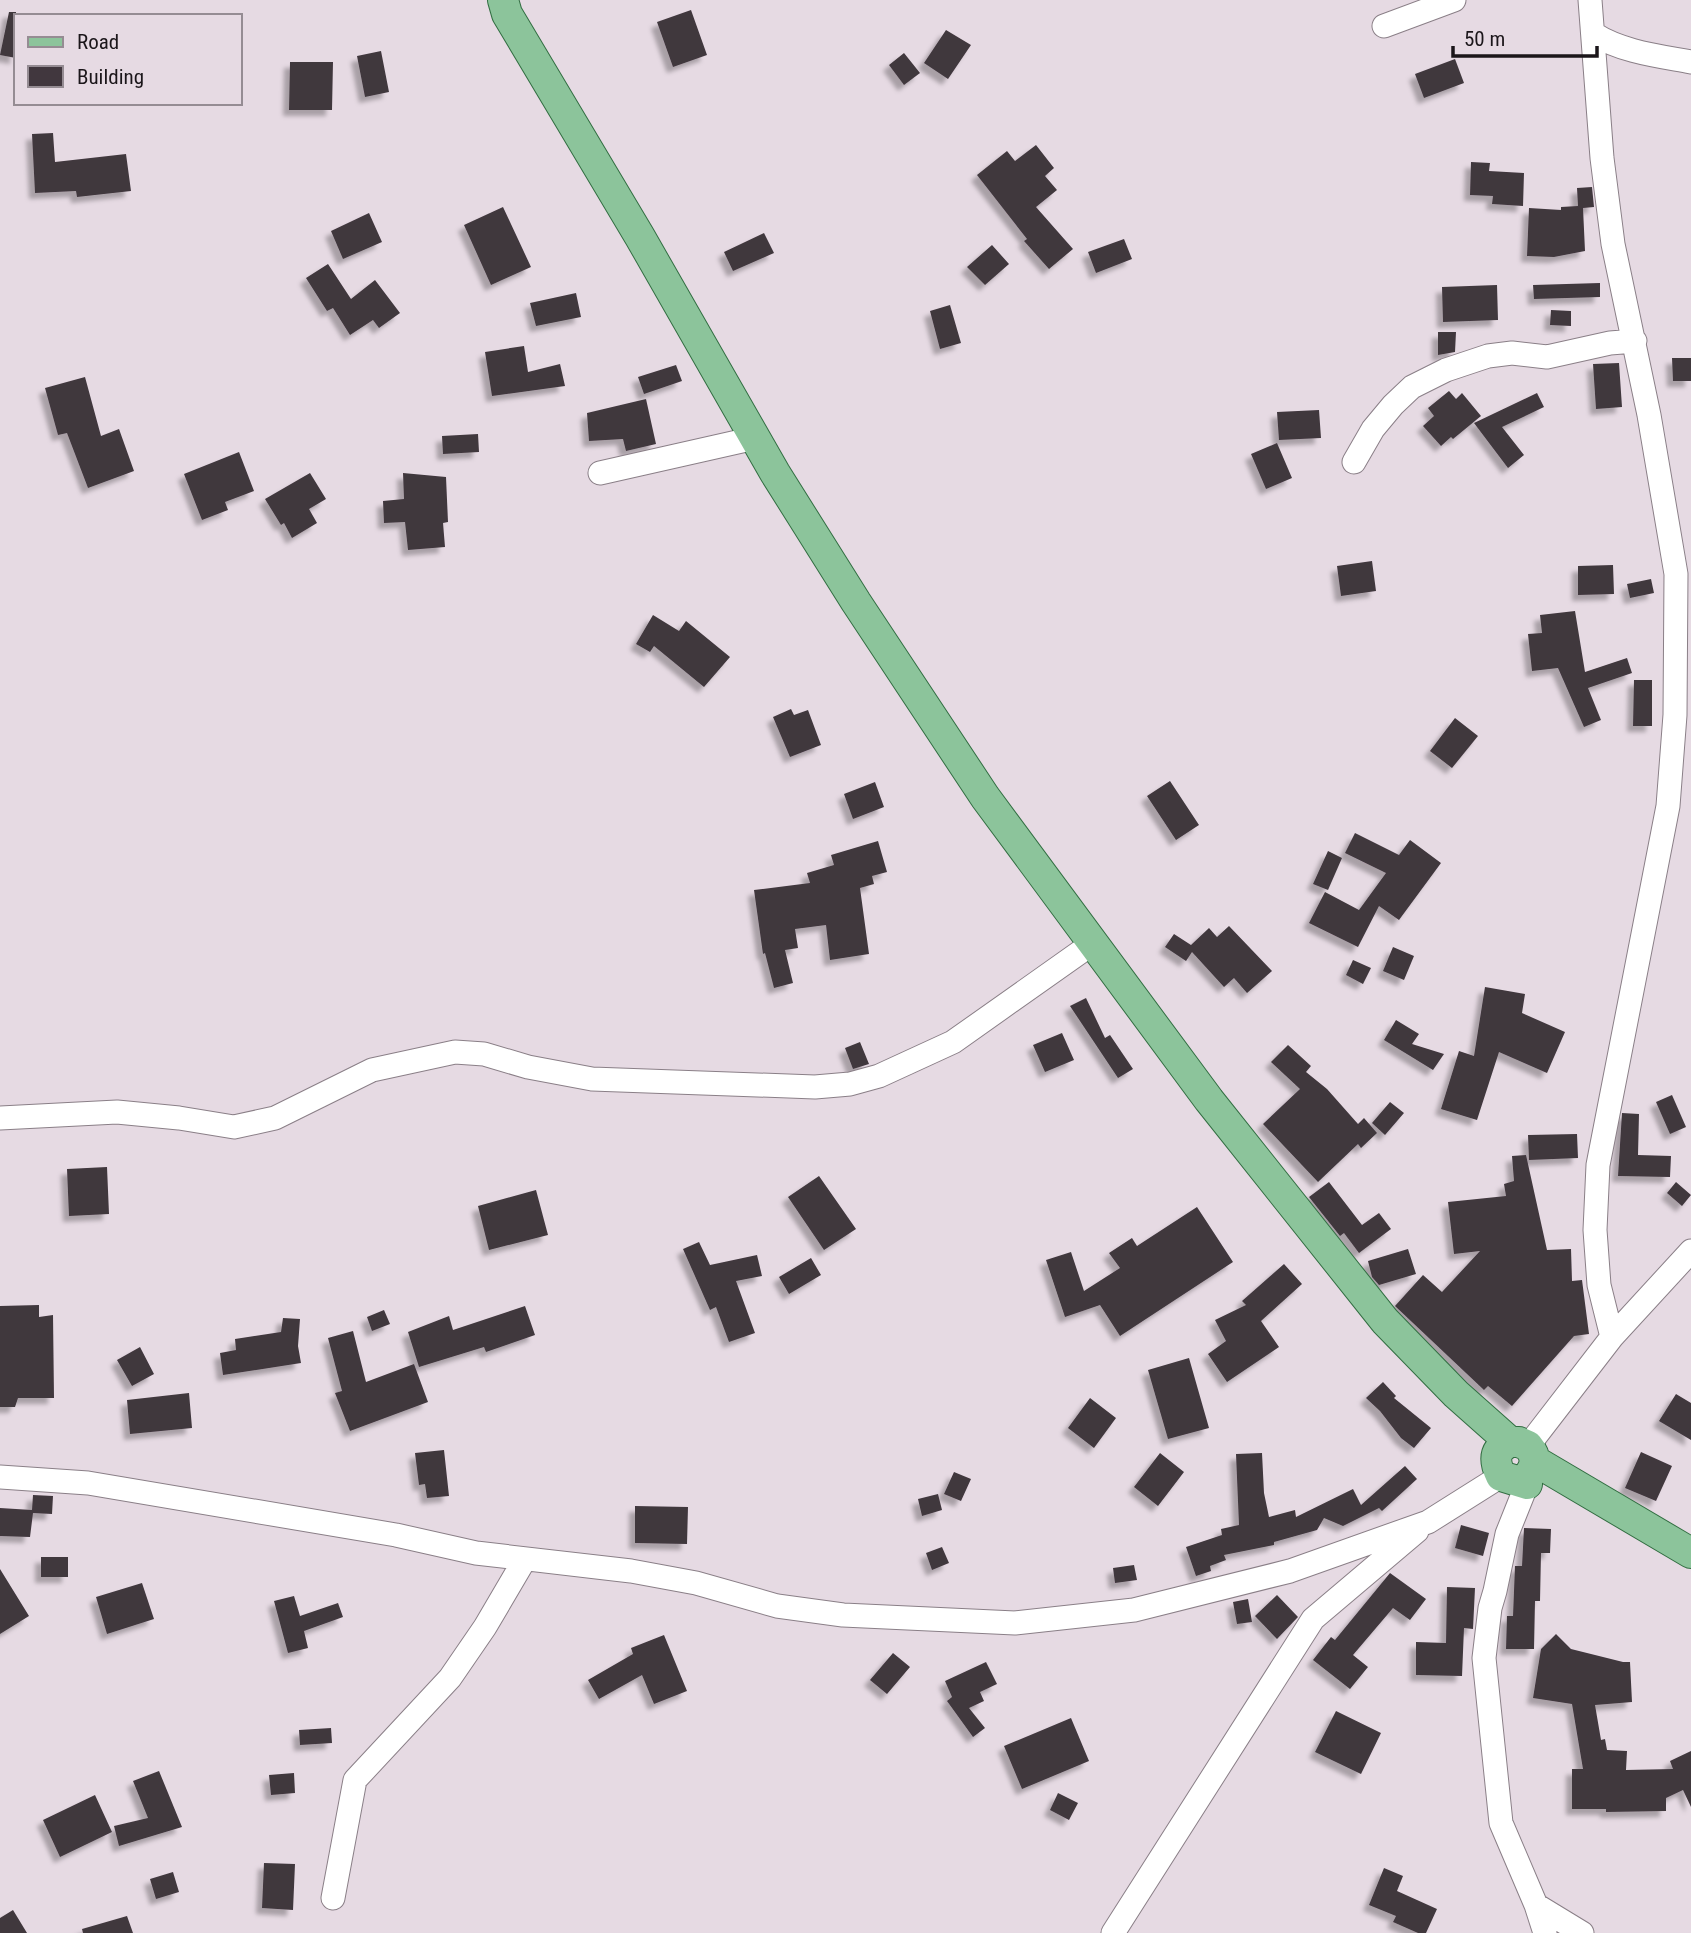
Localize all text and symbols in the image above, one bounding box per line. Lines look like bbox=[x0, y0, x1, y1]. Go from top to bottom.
legend bbox=[14, 14, 242, 105]
scale bar bbox=[1453, 14, 1596, 58]
text: 50 m bbox=[1464, 27, 1505, 51]
text: Road bbox=[77, 30, 119, 54]
text: Building bbox=[77, 65, 144, 89]

